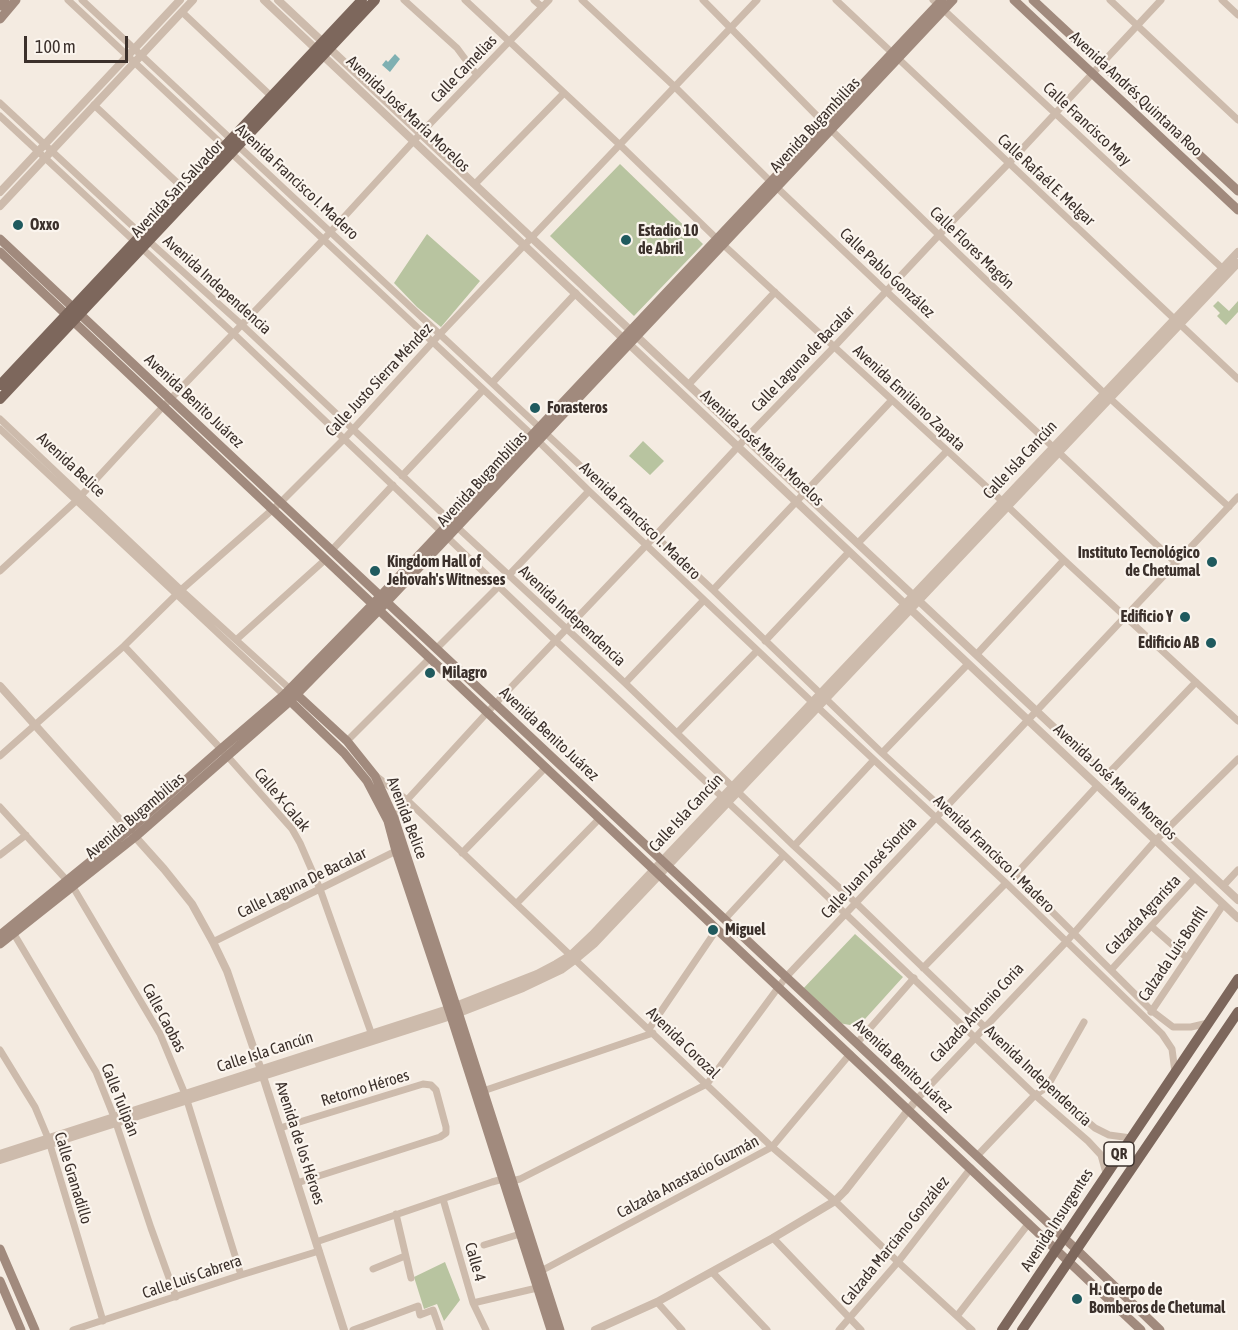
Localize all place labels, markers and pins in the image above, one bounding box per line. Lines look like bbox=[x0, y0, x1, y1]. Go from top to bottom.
place label: Oxxo bbox=[30, 215, 60, 235]
marker: Oxxo bbox=[11, 218, 25, 232]
place label: Estadio 10 de Abril bbox=[638, 221, 699, 259]
marker: Estadio 10 de Abril bbox=[619, 233, 633, 247]
place label: Forasteros bbox=[547, 398, 608, 418]
marker: Forasteros bbox=[528, 401, 542, 415]
place label: Instituto Tecnológico de Chetumal bbox=[1078, 543, 1200, 581]
place label: Kingdom Hall of Jehovah's Witnesses bbox=[387, 552, 505, 590]
marker: Instituto Tecnológico de Chetumal bbox=[1205, 555, 1219, 569]
marker: Kingdom Hall of Jehovah's Witnesses bbox=[368, 564, 382, 578]
place label: Edificio Y bbox=[1120, 607, 1173, 627]
marker: Edificio Y bbox=[1178, 610, 1192, 624]
place label: Edificio AB bbox=[1138, 633, 1199, 653]
marker: Edificio AB bbox=[1204, 636, 1218, 650]
place label: Milagro bbox=[442, 663, 487, 683]
marker: Milagro bbox=[423, 666, 437, 680]
place label: Miguel bbox=[725, 920, 766, 940]
marker: Miguel bbox=[706, 923, 720, 937]
place label: H. Cuerpo de Bomberos de Chetumal bbox=[1089, 1280, 1225, 1318]
marker: H. Cuerpo de Bomberos de Chetumal bbox=[1070, 1292, 1084, 1306]

